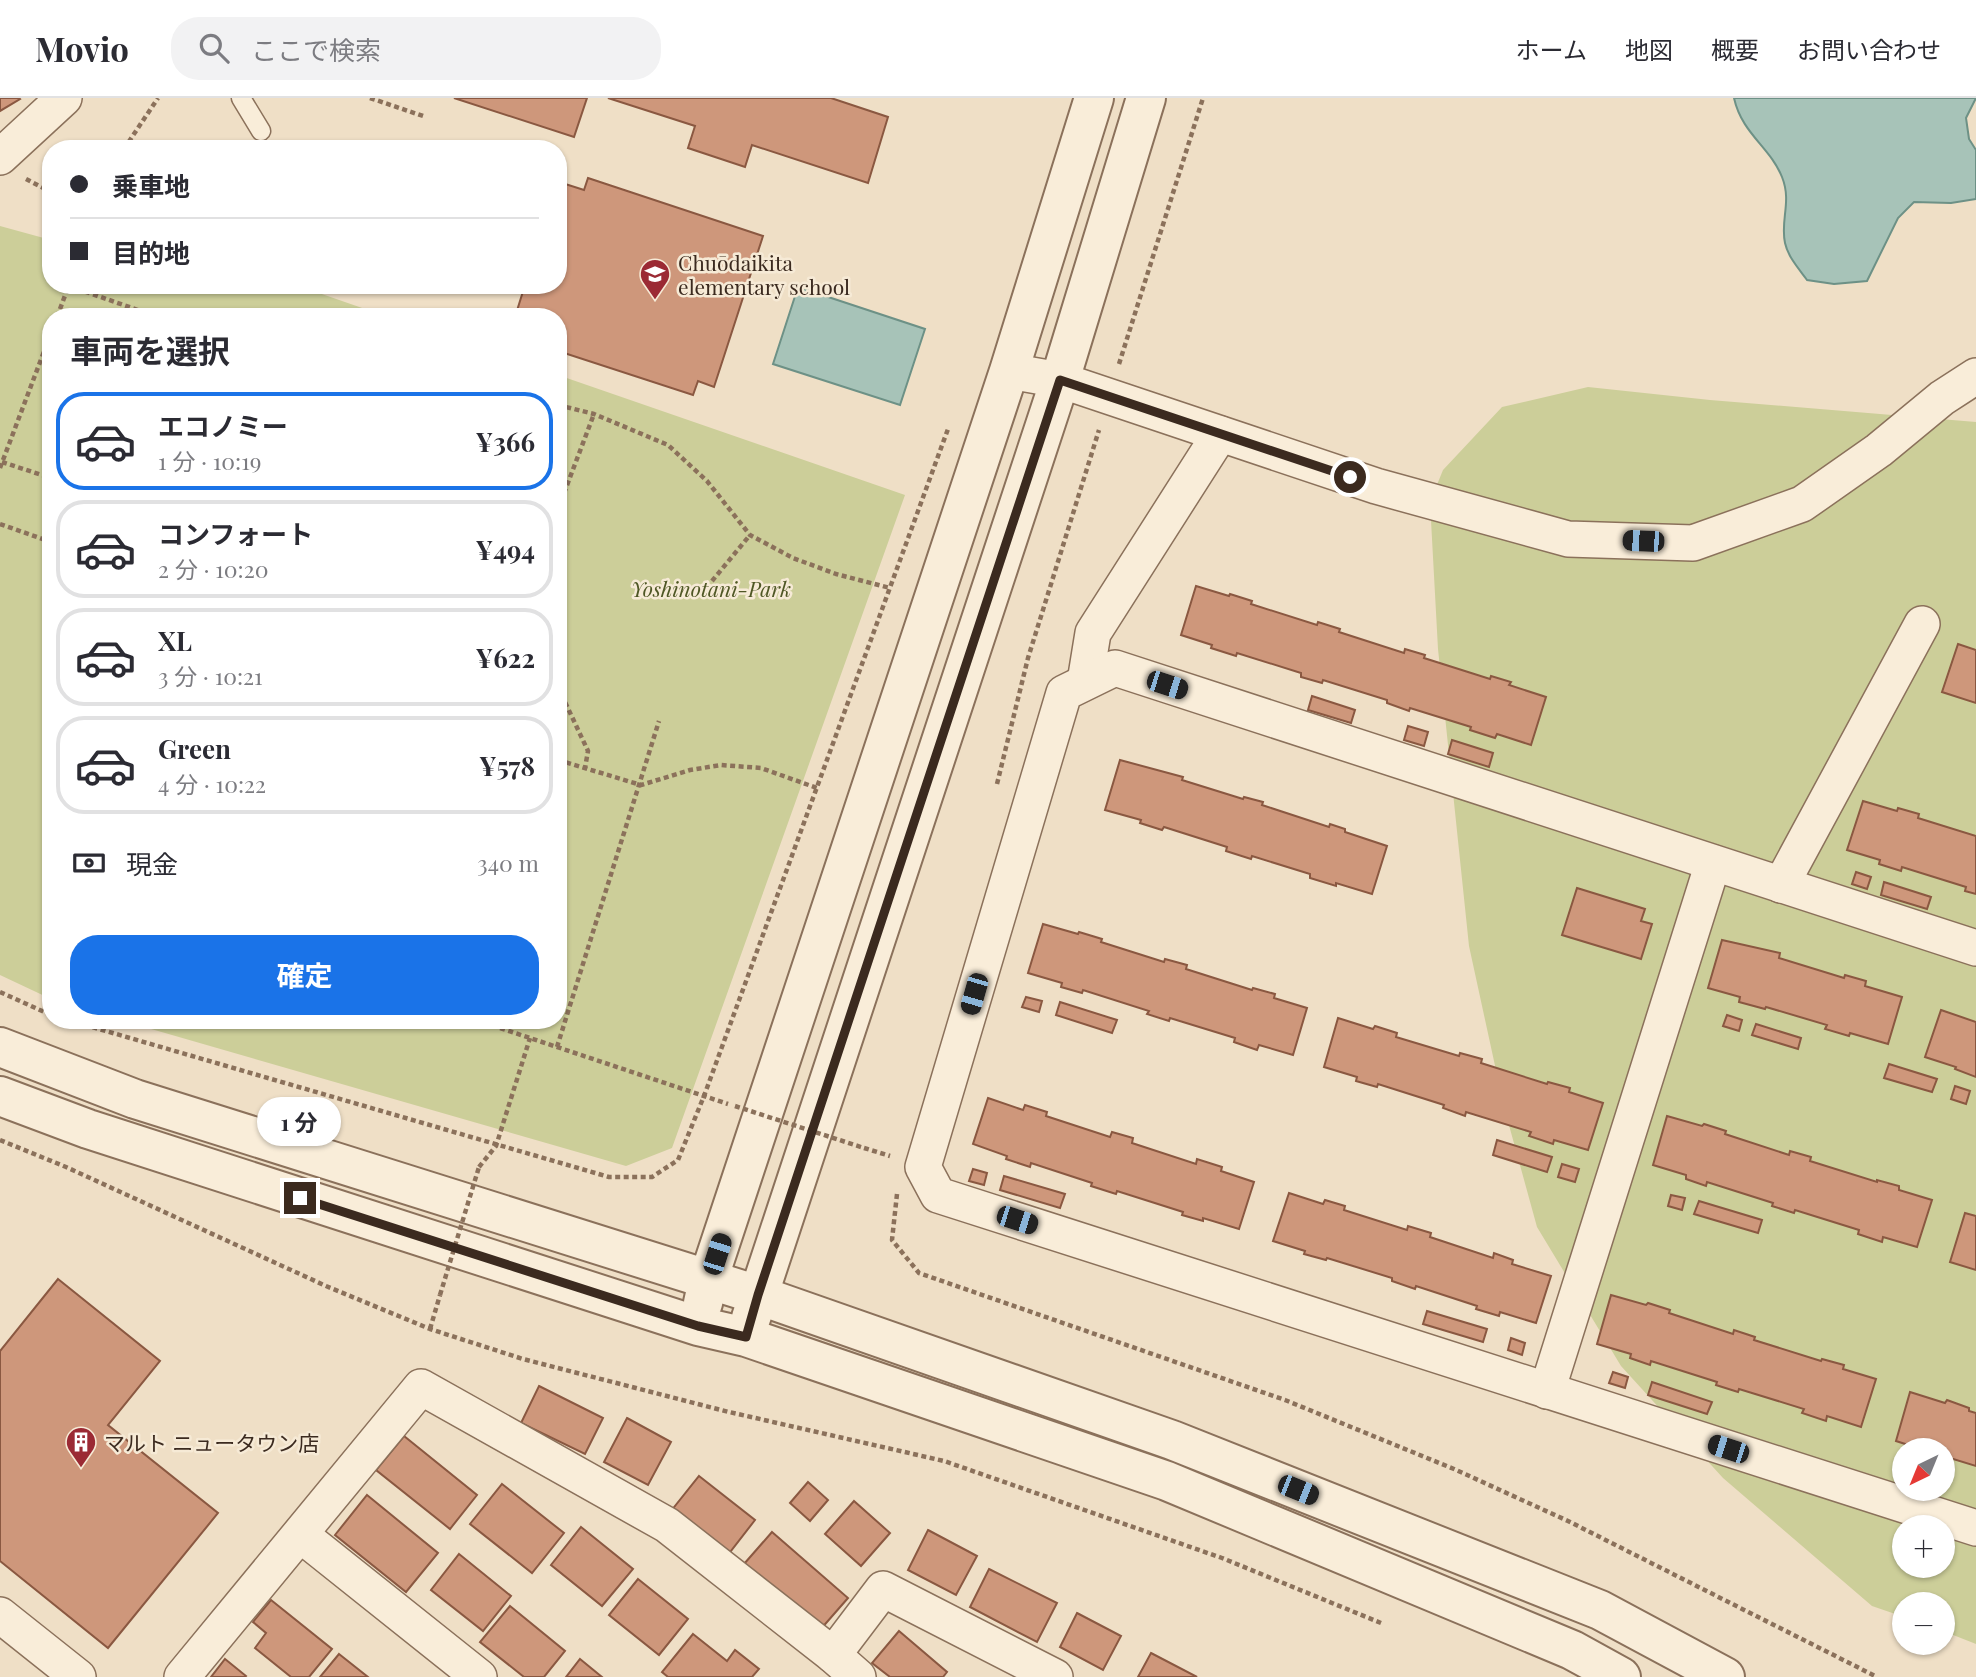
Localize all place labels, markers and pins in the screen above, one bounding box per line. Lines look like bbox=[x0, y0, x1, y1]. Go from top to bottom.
place label: Chuōdaikita elementary school bbox=[678, 248, 850, 300]
school or university icon: Chuōdaikita elementary school bbox=[638, 257, 672, 301]
building icon: マルト ニュータウン店 bbox=[64, 1425, 98, 1469]
place label: マルト ニュータウン店 bbox=[104, 1428, 319, 1456]

